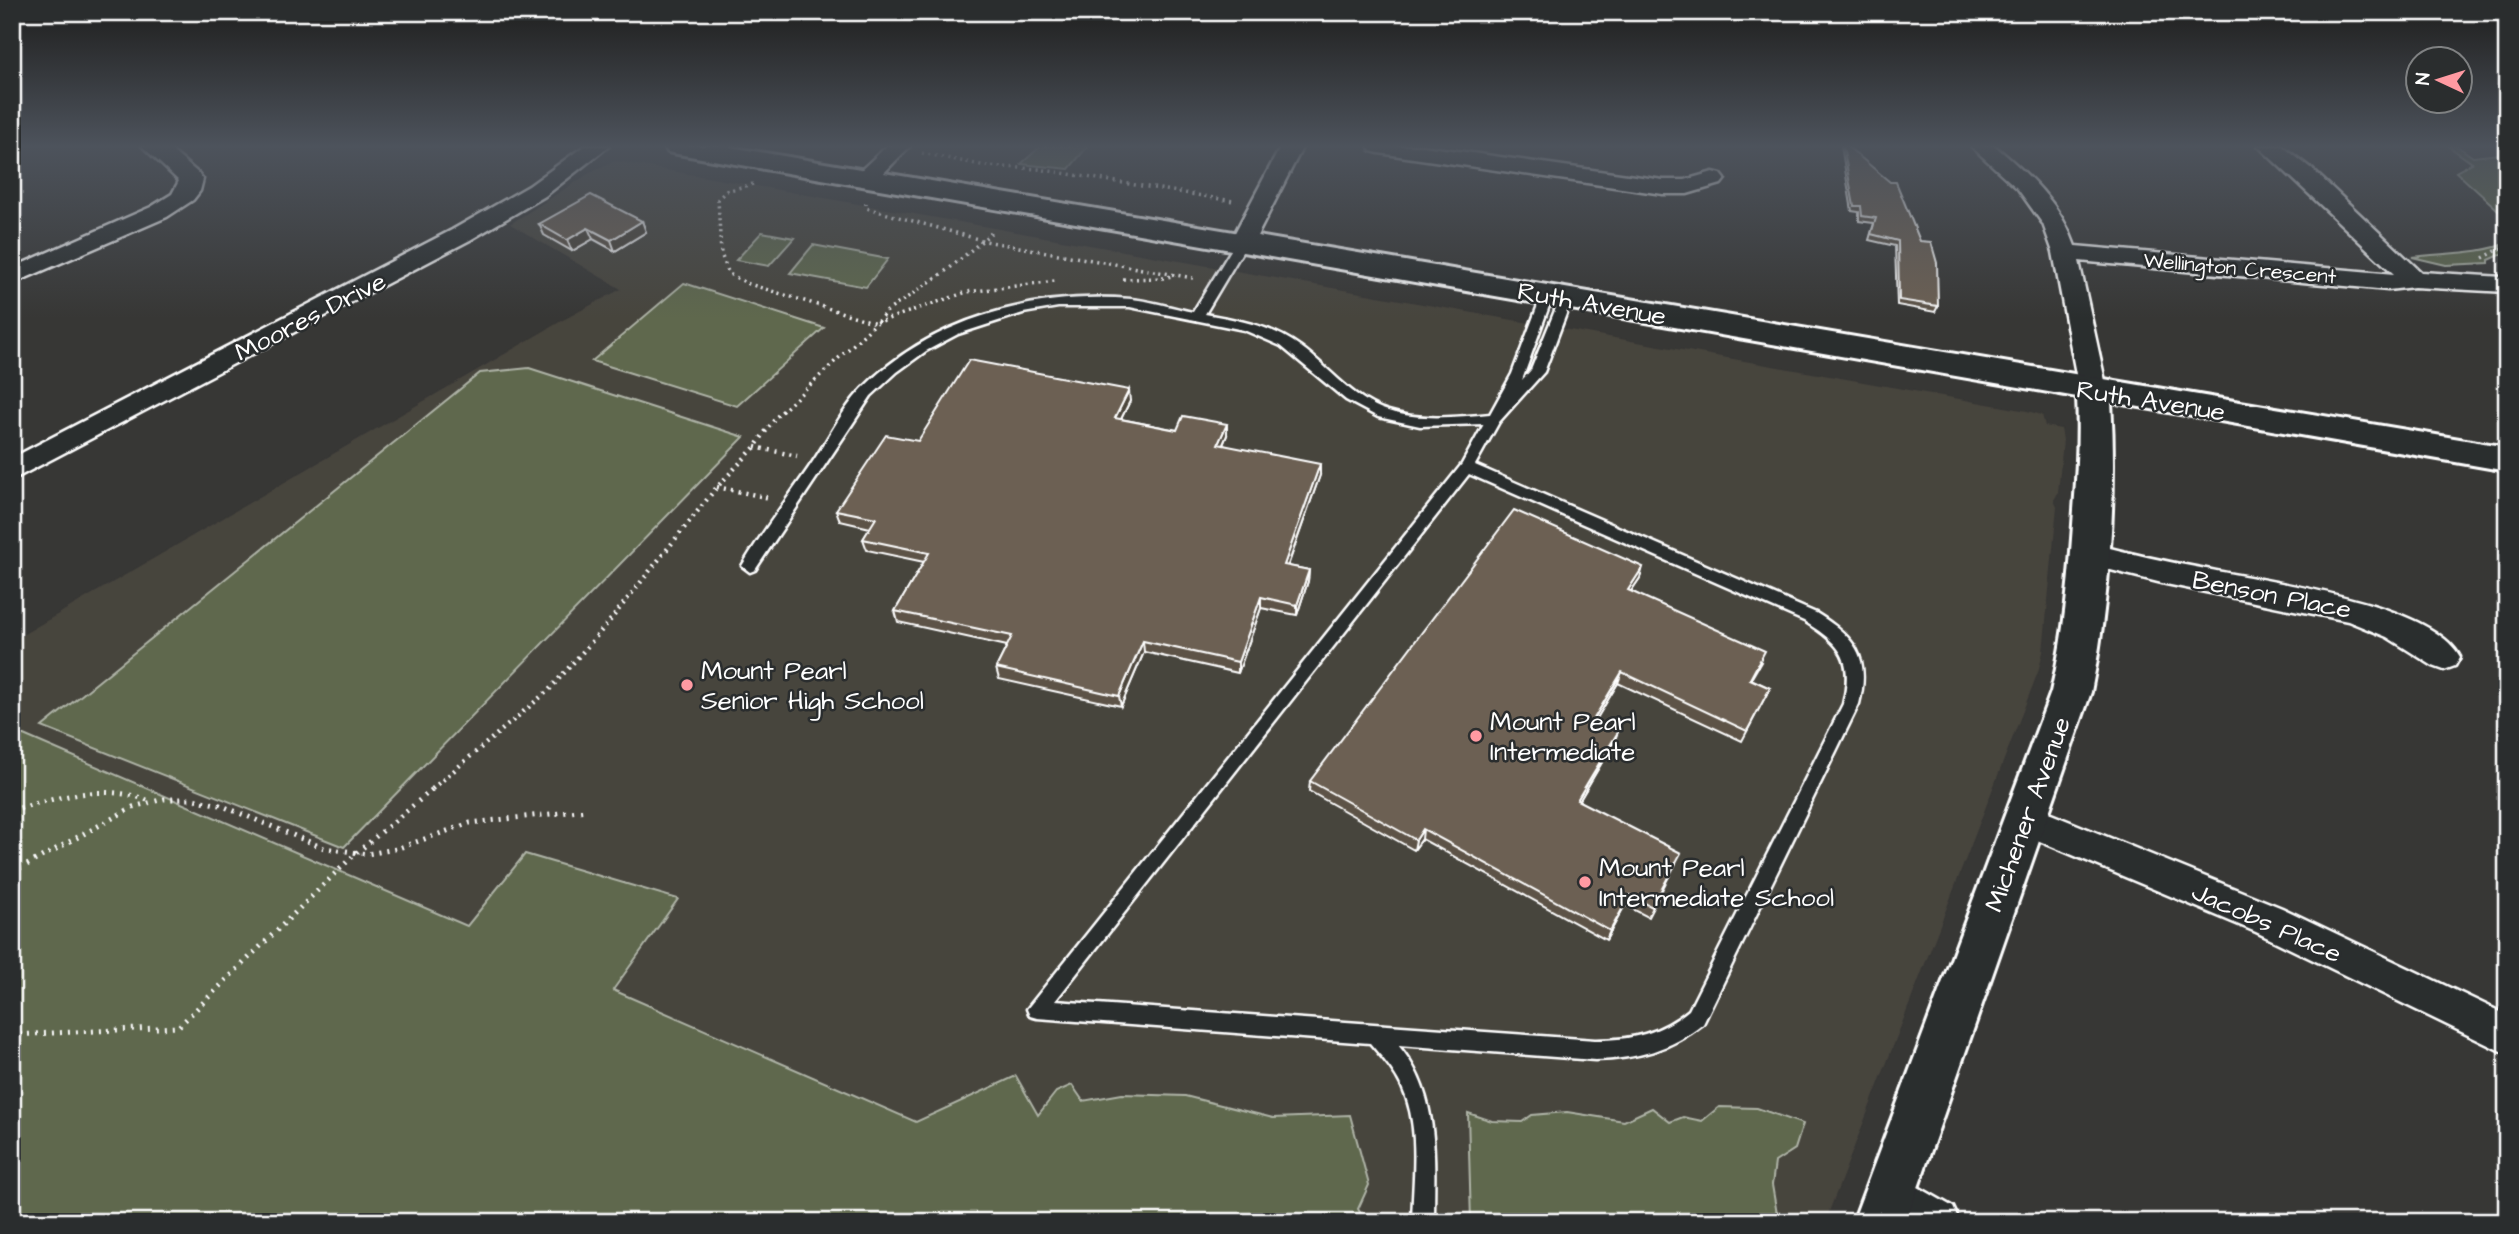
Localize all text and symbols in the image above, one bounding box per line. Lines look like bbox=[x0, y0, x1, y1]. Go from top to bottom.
north arrow bbox=[2404, 46, 2474, 116]
text: N bbox=[2410, 72, 2437, 86]
street label: Wellington Crescent bbox=[2142, 246, 2338, 293]
street label: Moores Drive bbox=[229, 263, 392, 370]
street label: Ruth Avenue bbox=[1515, 273, 1669, 335]
street label: Ruth Avenue bbox=[2074, 371, 2228, 430]
street label: Benson Place bbox=[2189, 562, 2354, 628]
place label: Mount Pearl Senior High School bbox=[701, 653, 924, 721]
marker: Mount Pearl Senior High School bbox=[679, 677, 695, 693]
place label: Mount Pearl Intermediate bbox=[1490, 704, 1636, 770]
street label: Michener Avenue bbox=[1976, 712, 2080, 917]
marker: Mount Pearl Intermediate bbox=[1468, 728, 1484, 744]
place label: Mount Pearl Intermediate School bbox=[1599, 850, 1834, 916]
marker: Mount Pearl Intermediate School bbox=[1577, 874, 1593, 890]
street label: Jacobs Place bbox=[2186, 874, 2347, 972]

